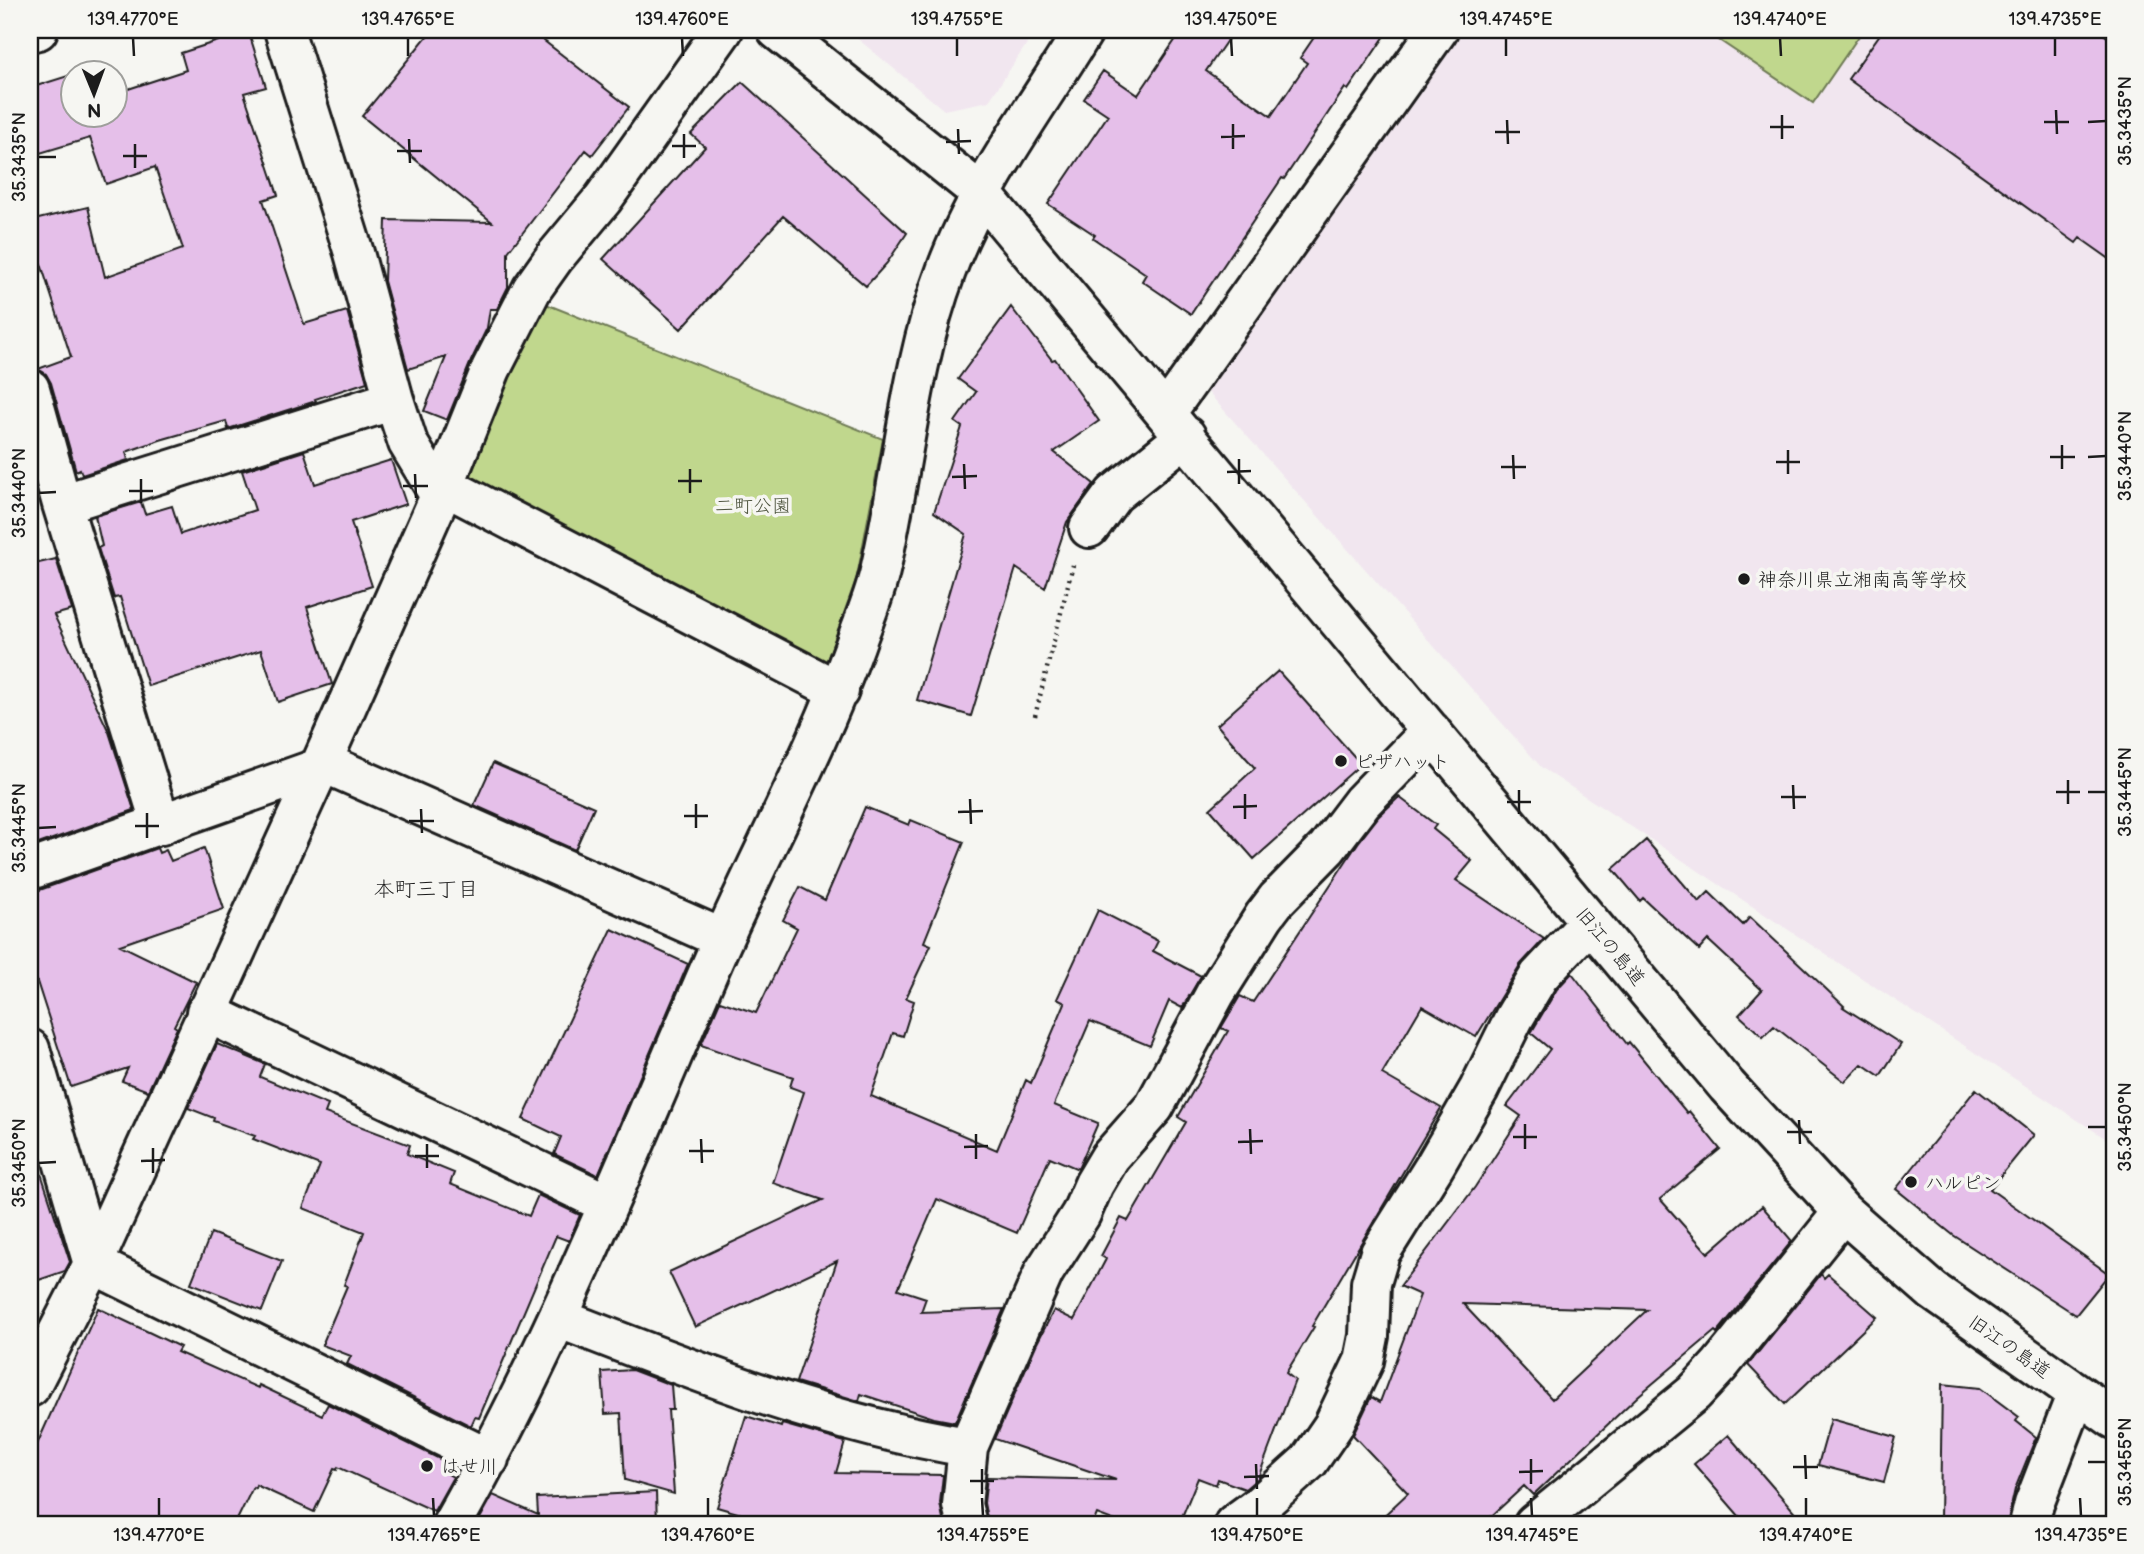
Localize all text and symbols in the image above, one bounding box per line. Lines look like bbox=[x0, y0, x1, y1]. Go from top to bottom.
text: 139.4770°E bbox=[87, 9, 179, 30]
text: 139.4765°E bbox=[361, 9, 455, 30]
text: 139.4760°E bbox=[635, 9, 729, 30]
text: 139.4755°E bbox=[911, 9, 1003, 30]
text: 139.4750°E bbox=[1185, 9, 1278, 30]
text: 139.4745°E bbox=[1460, 9, 1553, 30]
text: 139.4740°E bbox=[1733, 9, 1827, 30]
text: 139.4735°E bbox=[2008, 9, 2102, 30]
north arrow bbox=[60, 60, 130, 130]
text: 35.3435°N bbox=[2115, 76, 2136, 166]
text: N bbox=[87, 98, 102, 121]
text: 35.3435°N bbox=[9, 112, 30, 202]
text: 35.3440°N bbox=[2115, 411, 2136, 501]
text: 35.3440°N bbox=[9, 448, 30, 538]
park label: 二町公園 bbox=[715, 495, 791, 518]
place label: 神奈川県立湘南高等学校 bbox=[1758, 569, 1967, 592]
marker: 神奈川県立湘南高等学校 bbox=[1736, 571, 1752, 587]
text: 35.3445°N bbox=[2115, 747, 2136, 837]
place label: ピザハット bbox=[1355, 751, 1450, 774]
marker: ピザハット bbox=[1333, 753, 1349, 769]
text: 35.3445°N bbox=[9, 783, 30, 873]
district label: 本町三丁目 bbox=[374, 877, 479, 902]
street label: 旧江の島道 bbox=[1571, 903, 1649, 991]
text: 35.3450°N bbox=[2115, 1082, 2136, 1172]
text: 35.3450°N bbox=[9, 1118, 30, 1208]
place label: ハルピン bbox=[1925, 1172, 2001, 1195]
marker: ハルピン bbox=[1903, 1174, 1919, 1190]
street label: 旧江の島道 bbox=[1964, 1311, 2055, 1384]
text: 35.3455°N bbox=[2115, 1417, 2136, 1507]
place label: はせ川 bbox=[441, 1456, 498, 1479]
marker: はせ川 bbox=[419, 1458, 435, 1474]
text: 139.4770°E bbox=[113, 1525, 205, 1546]
text: 139.4765°E bbox=[387, 1525, 481, 1546]
text: 139.4760°E bbox=[661, 1525, 755, 1546]
text: 139.4755°E bbox=[937, 1525, 1029, 1546]
text: 139.4750°E bbox=[1211, 1525, 1304, 1546]
text: 139.4745°E bbox=[1486, 1525, 1579, 1546]
text: 139.4740°E bbox=[1759, 1525, 1853, 1546]
text: 139.4735°E bbox=[2034, 1525, 2128, 1546]

